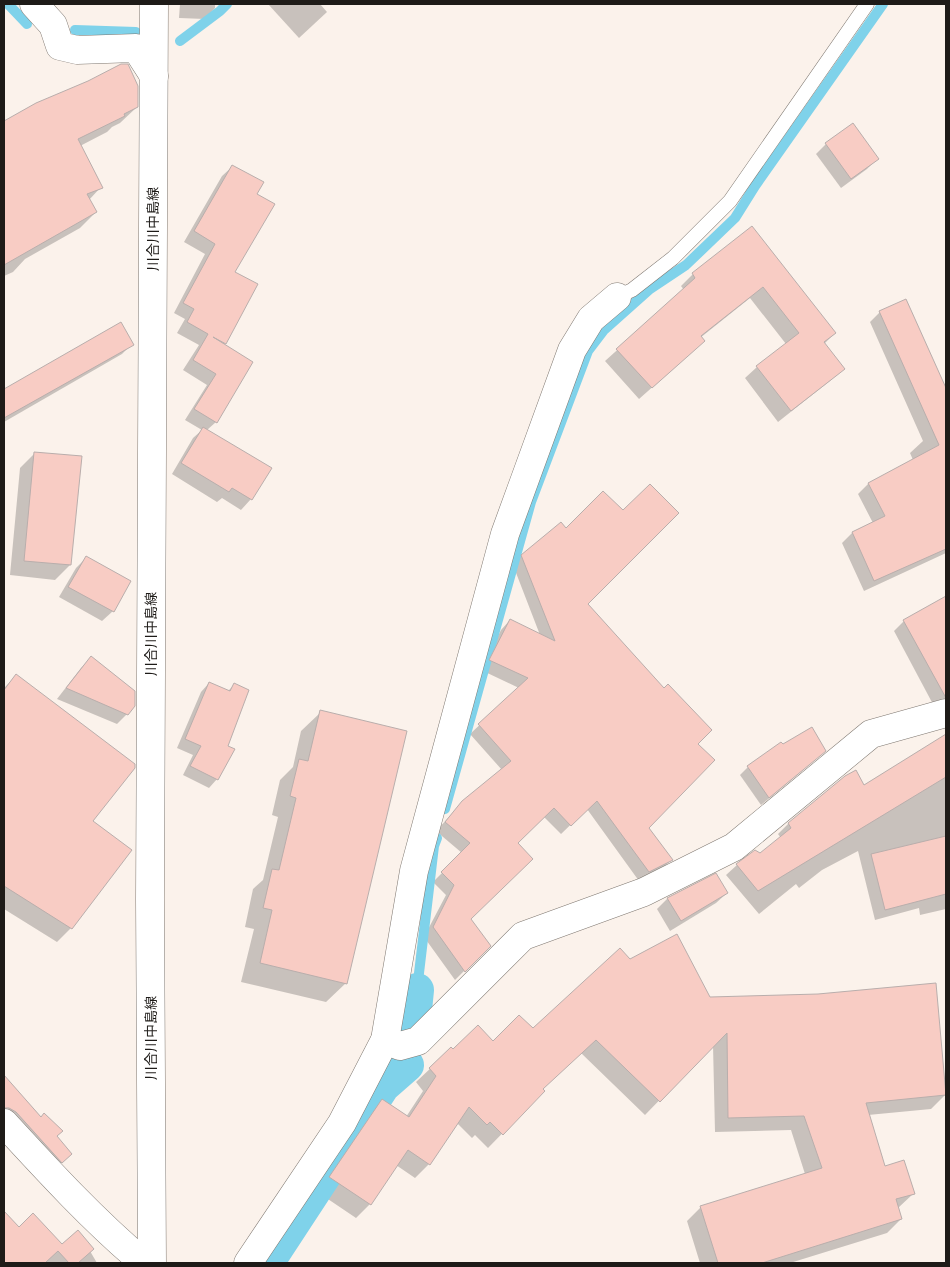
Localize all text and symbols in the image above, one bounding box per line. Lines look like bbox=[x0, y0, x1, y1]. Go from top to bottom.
street label: 川合川中島線 bbox=[143, 187, 162, 271]
street label: 川合川中島線 bbox=[141, 592, 160, 676]
street label: 川合川中島線 bbox=[141, 996, 160, 1080]

